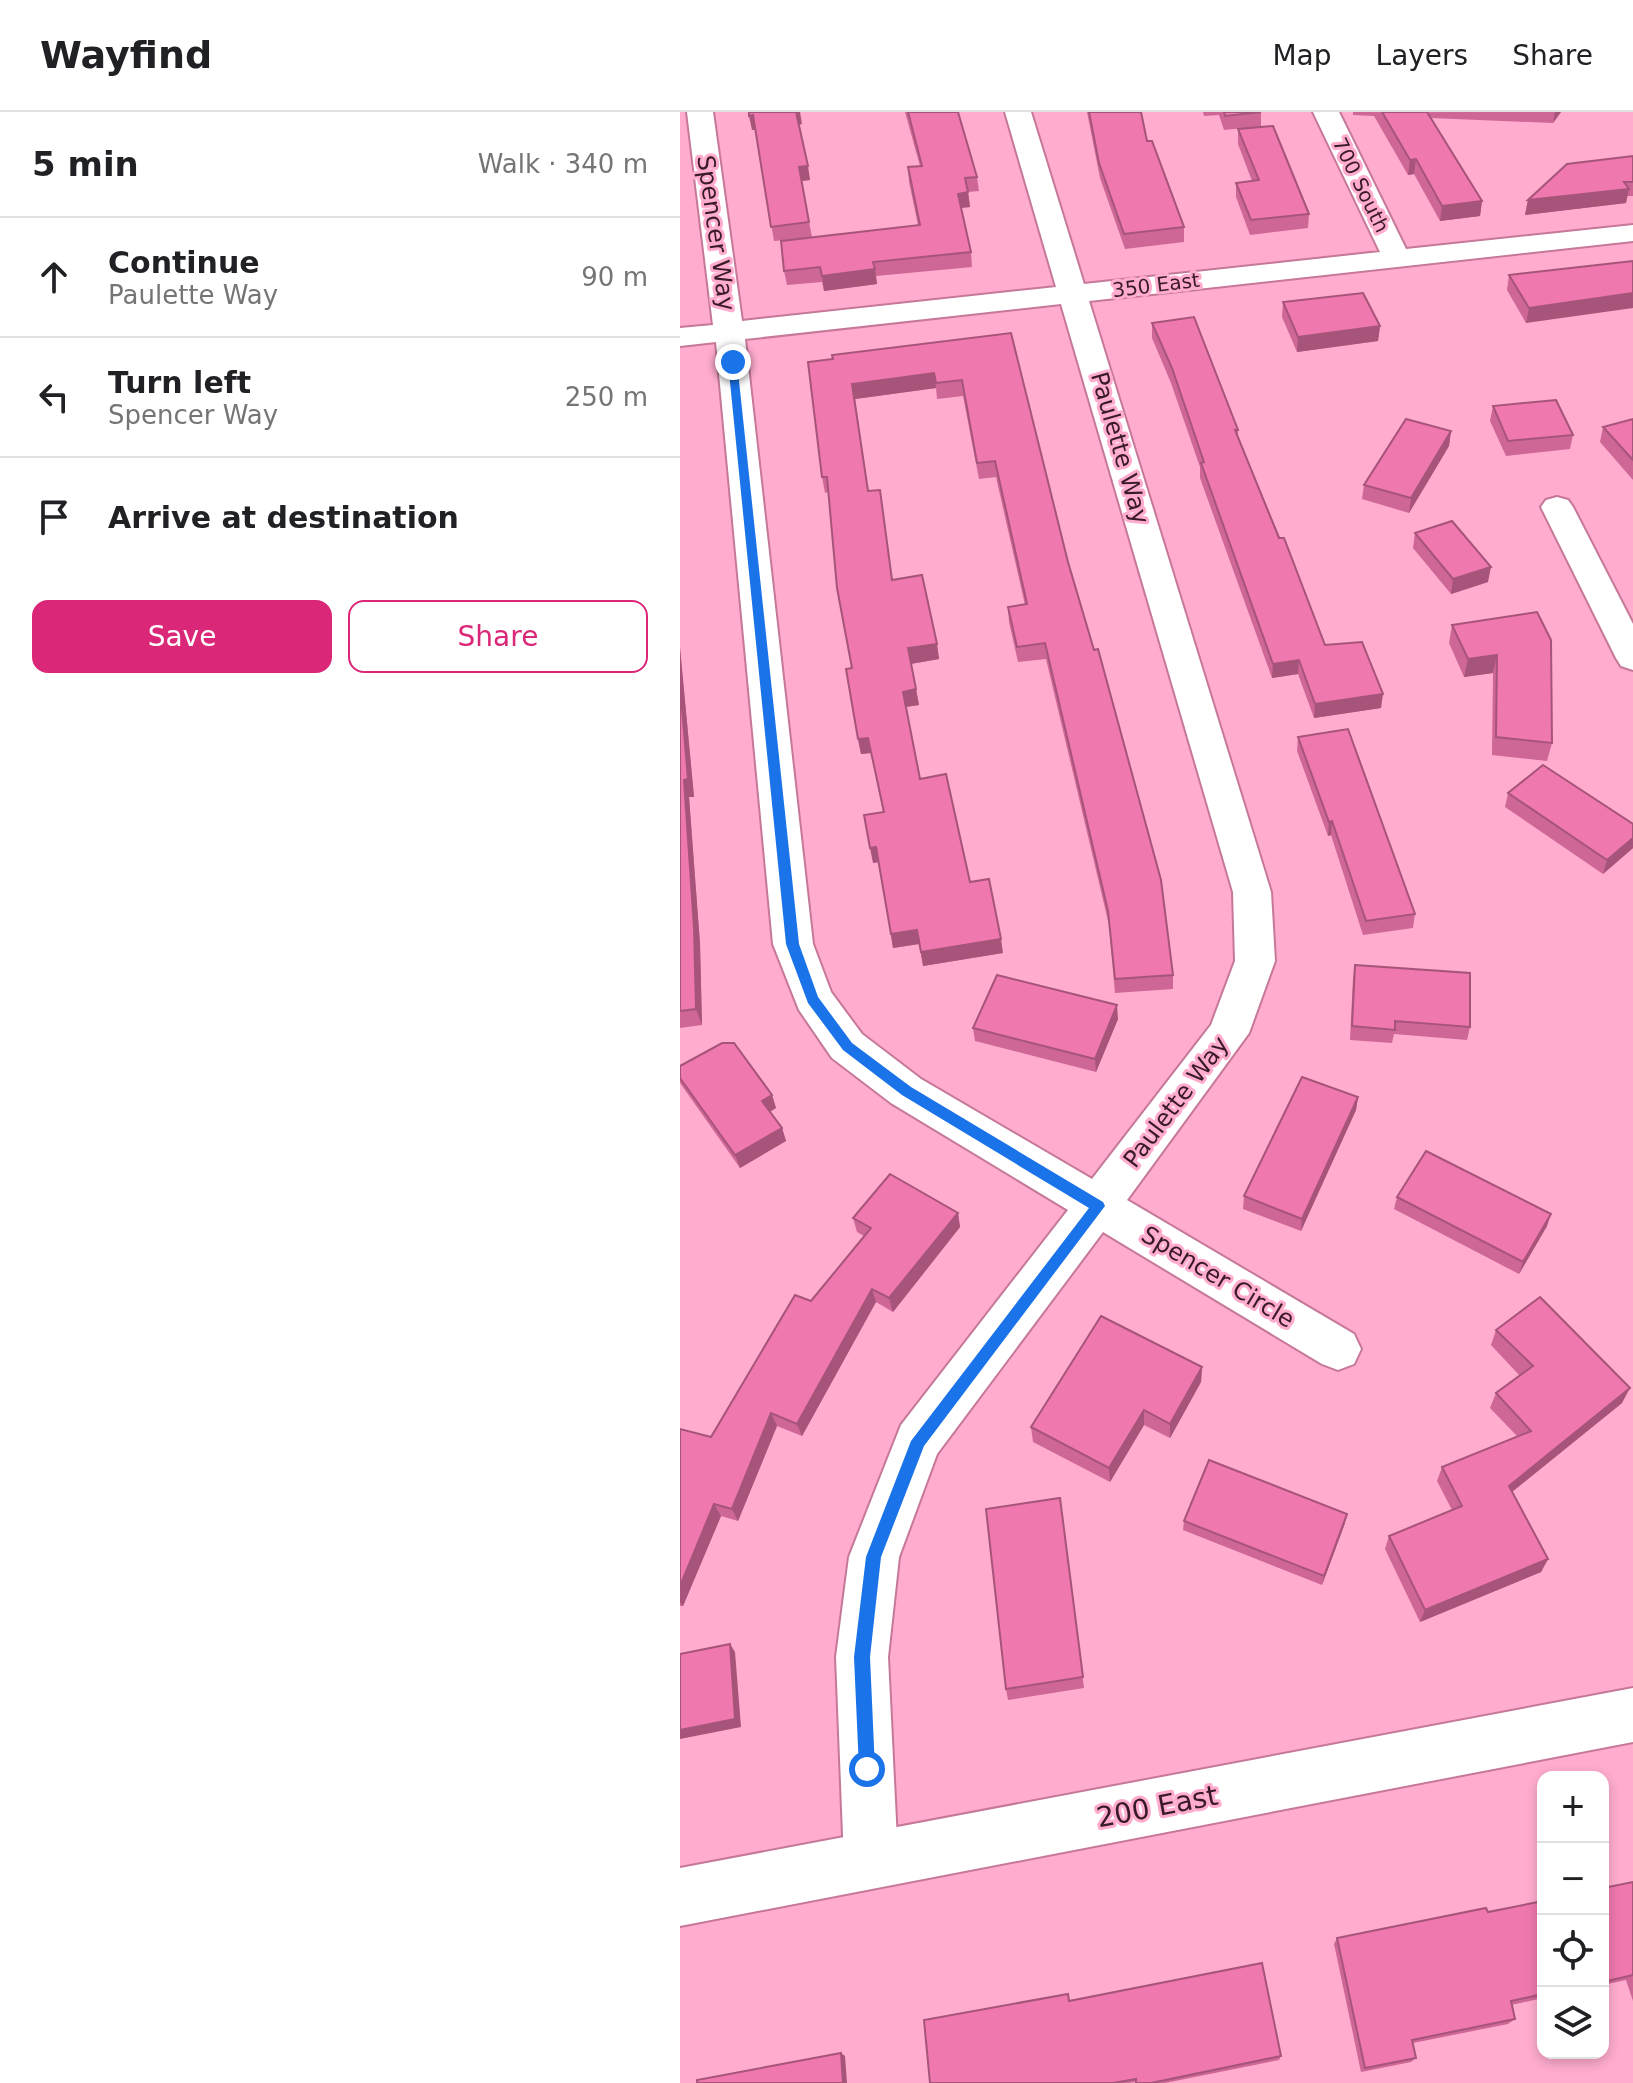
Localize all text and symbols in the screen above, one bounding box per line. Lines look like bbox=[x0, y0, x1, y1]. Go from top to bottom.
text: Wayfind bbox=[40, 33, 212, 77]
text: Map bbox=[1272, 39, 1332, 72]
text: Layers bbox=[1376, 39, 1468, 72]
text: Share bbox=[1512, 39, 1593, 72]
street label: 700 South bbox=[1328, 134, 1394, 236]
text: 5 min bbox=[32, 144, 139, 184]
text: Walk · 340 m bbox=[478, 149, 648, 179]
street label: Spencer Way bbox=[691, 153, 741, 313]
text: Continue bbox=[108, 245, 260, 280]
icon: ahead bbox=[32, 255, 76, 299]
text: 90 m bbox=[581, 262, 648, 292]
street label: 350 East bbox=[1111, 268, 1201, 302]
text: Paulette Way bbox=[108, 280, 278, 310]
route end bbox=[715, 344, 751, 380]
text: Turn left bbox=[108, 365, 251, 400]
street label: Paulette Way bbox=[1085, 369, 1155, 527]
icon: left bbox=[32, 375, 76, 419]
text: 250 m bbox=[565, 382, 648, 412]
text: Spencer Way bbox=[108, 400, 278, 430]
icon: arrive bbox=[32, 495, 76, 539]
text: Arrive at destination bbox=[108, 500, 459, 535]
button: Save bbox=[32, 600, 332, 673]
button: Share bbox=[348, 600, 648, 673]
street label: Paulette Way bbox=[1118, 1031, 1234, 1173]
street label: Spencer Circle bbox=[1137, 1220, 1299, 1334]
route start bbox=[849, 1751, 885, 1787]
map controls bbox=[1537, 1771, 1609, 2059]
button: + bbox=[1537, 1771, 1609, 1843]
street label: 200 East bbox=[1094, 1779, 1221, 1834]
button: − bbox=[1537, 1843, 1609, 1915]
button: locate bbox=[1537, 1915, 1609, 1987]
button: layers bbox=[1537, 1987, 1609, 2059]

